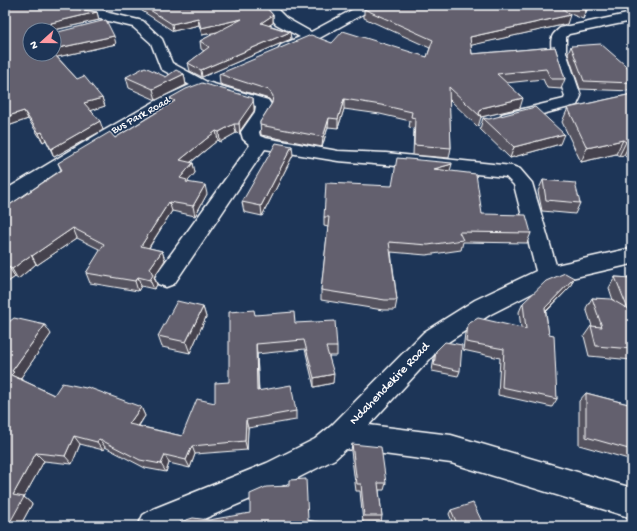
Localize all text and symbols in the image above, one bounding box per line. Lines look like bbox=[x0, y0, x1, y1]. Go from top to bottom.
north arrow bbox=[22, 22, 62, 62]
text: N bbox=[28, 39, 41, 50]
street label: Bus Park Road bbox=[109, 94, 174, 138]
street label: Ndahendekire Road bbox=[347, 339, 434, 428]

